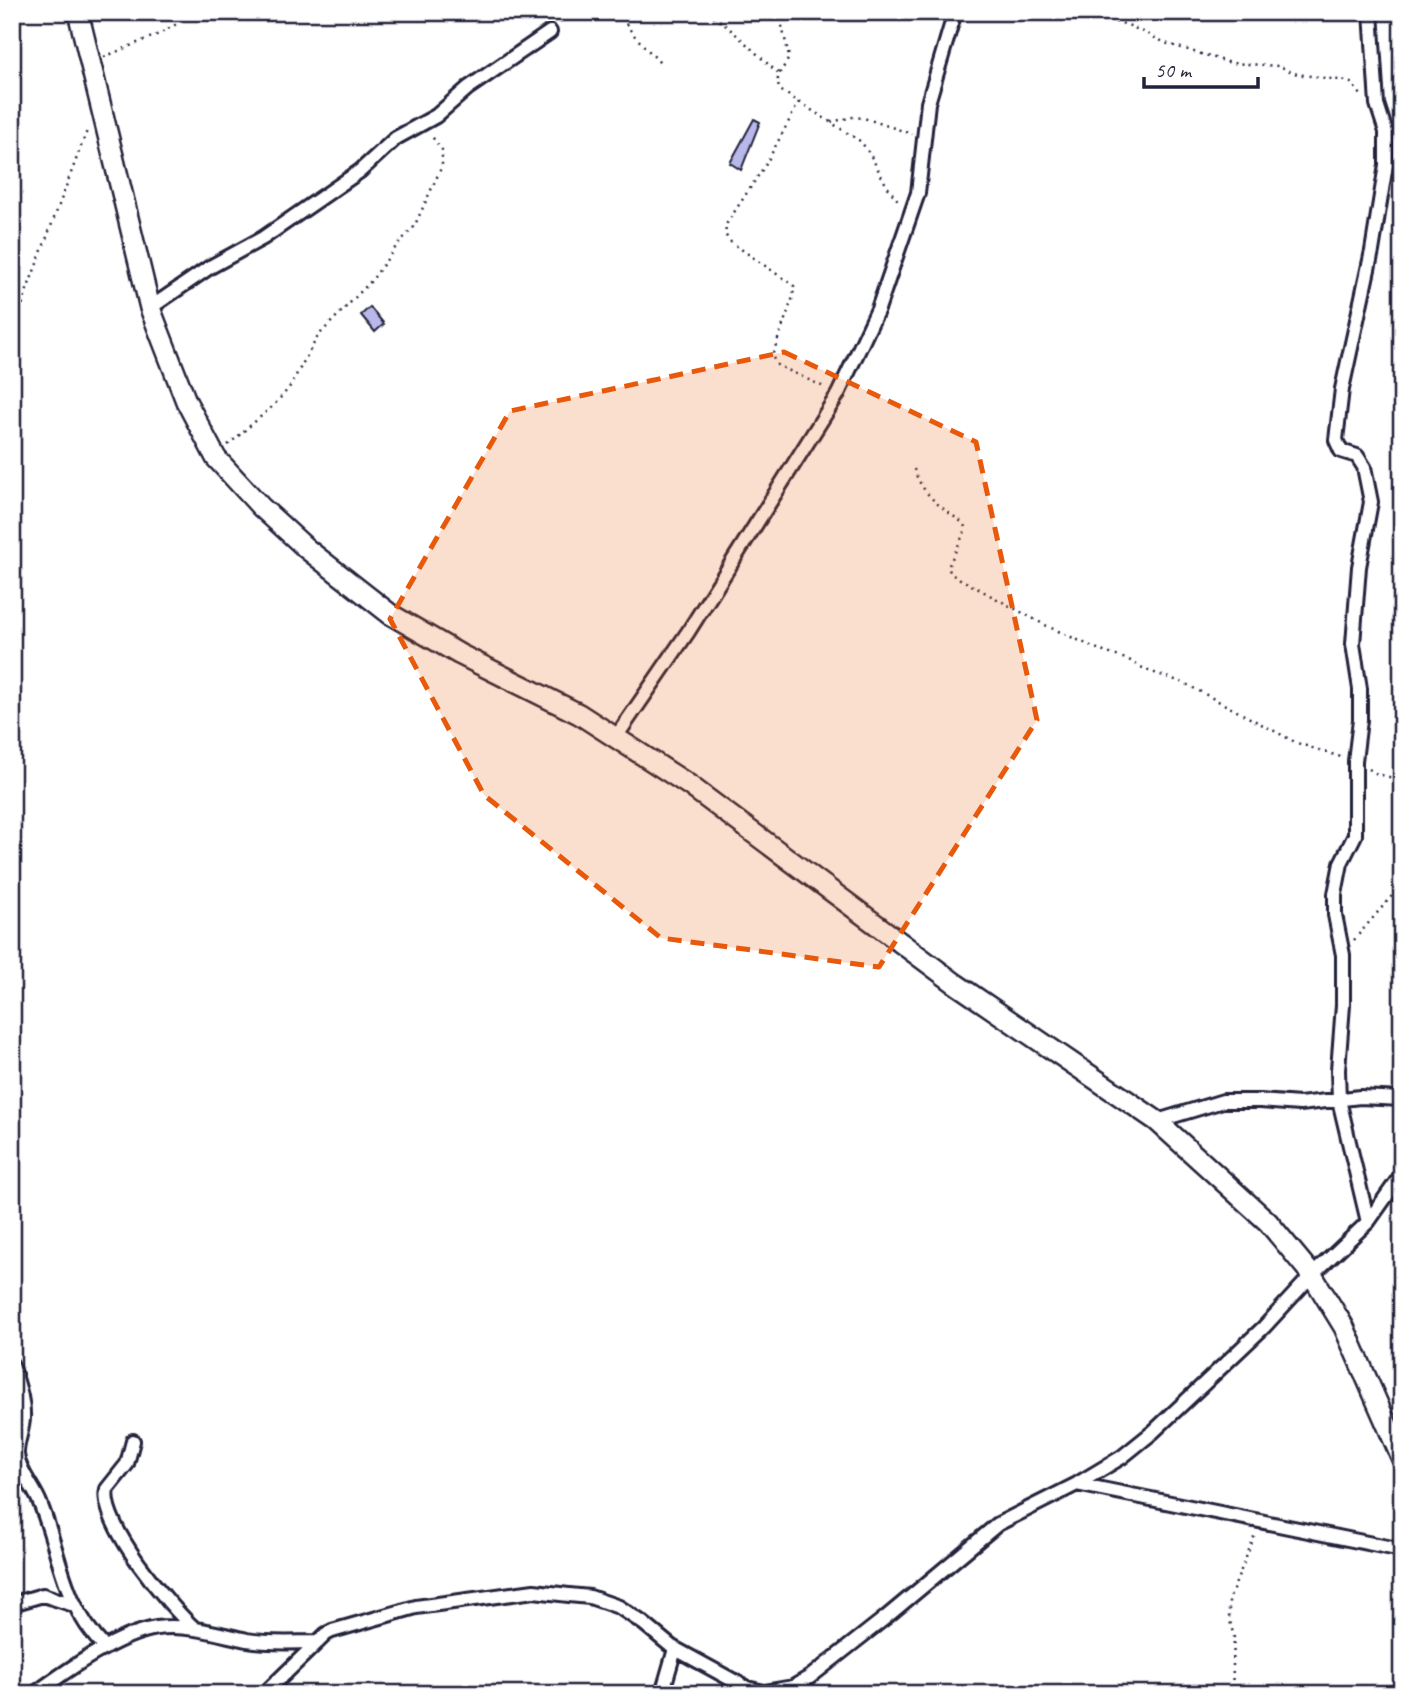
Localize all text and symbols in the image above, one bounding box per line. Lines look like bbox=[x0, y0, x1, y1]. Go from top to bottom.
scale bar bbox=[1144, 46, 1258, 90]
text: 50 m bbox=[1155, 57, 1193, 83]

